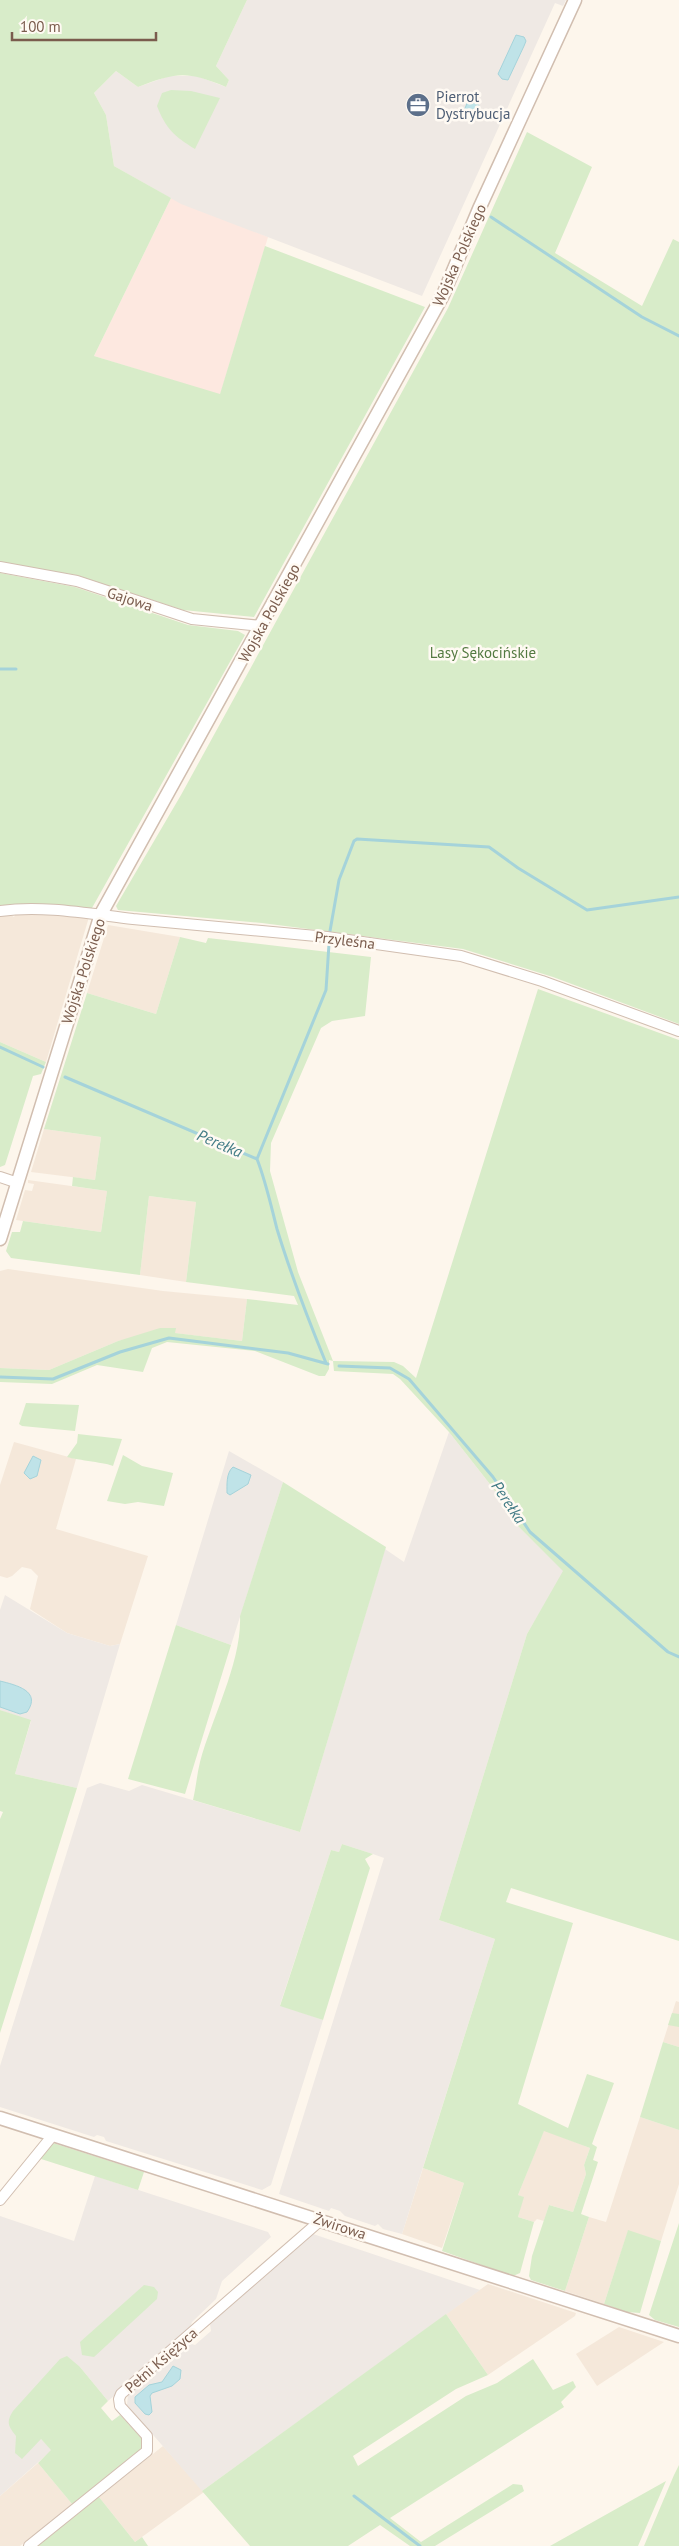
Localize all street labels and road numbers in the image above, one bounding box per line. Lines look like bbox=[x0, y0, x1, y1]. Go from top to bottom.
street label: Wojska Polskiego bbox=[428, 201, 490, 309]
street label: Wojska Polskiego bbox=[234, 560, 304, 666]
street label: Gajowa bbox=[105, 583, 155, 615]
street label: Wojska Polskiego bbox=[57, 916, 109, 1026]
street label: Przyleśna bbox=[314, 927, 376, 953]
street label: Żwirowa bbox=[311, 2209, 369, 2243]
street label: Pełni Księżyca bbox=[121, 2323, 201, 2397]

